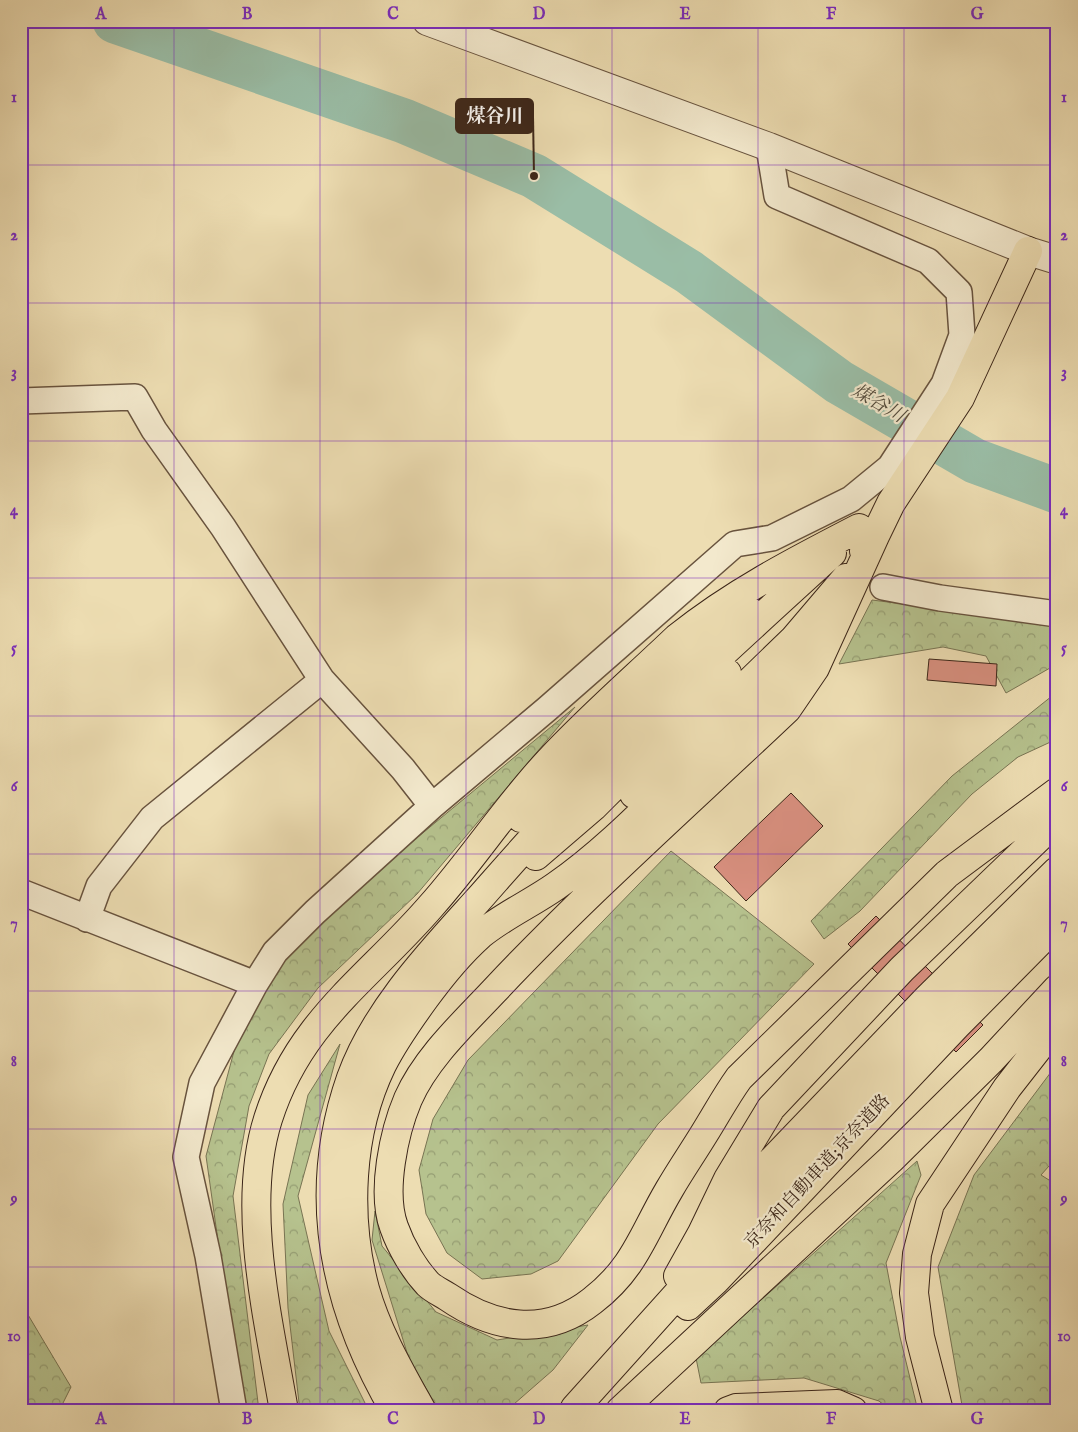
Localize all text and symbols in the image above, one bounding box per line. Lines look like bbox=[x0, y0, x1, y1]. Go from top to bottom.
text: A bbox=[95, 5, 108, 25]
text: B bbox=[242, 5, 253, 25]
text: C bbox=[387, 5, 399, 25]
text: D bbox=[533, 5, 546, 25]
text: E bbox=[679, 5, 691, 25]
text: F bbox=[826, 5, 837, 25]
text: G bbox=[971, 5, 984, 25]
text: 1 bbox=[11, 88, 17, 108]
text: 1 bbox=[1061, 88, 1067, 108]
callout: 煤谷川 bbox=[456, 99, 533, 133]
text: 煤谷川 bbox=[466, 105, 524, 129]
text: 2 bbox=[10, 226, 18, 246]
text: 2 bbox=[1060, 226, 1068, 246]
text: 3 bbox=[11, 363, 17, 383]
text: 3 bbox=[1061, 363, 1067, 383]
water label: 煤谷川 bbox=[847, 379, 910, 430]
text: 4 bbox=[10, 501, 19, 521]
text: 4 bbox=[1060, 501, 1069, 521]
text: 5 bbox=[11, 639, 17, 659]
text: 5 bbox=[1061, 639, 1067, 659]
text: 6 bbox=[11, 777, 19, 797]
text: 6 bbox=[1061, 777, 1069, 797]
text: 7 bbox=[10, 914, 18, 934]
text: 7 bbox=[1060, 914, 1068, 934]
text: 8 bbox=[11, 1052, 17, 1072]
text: 8 bbox=[1061, 1052, 1067, 1072]
street label: 京奈和自動車道;京奈道路 bbox=[740, 1090, 896, 1254]
text: 9 bbox=[10, 1190, 18, 1210]
text: 9 bbox=[1060, 1190, 1068, 1210]
text: 10 bbox=[7, 1327, 21, 1347]
text: 10 bbox=[1057, 1327, 1071, 1347]
text: A bbox=[95, 1410, 108, 1430]
text: B bbox=[242, 1410, 253, 1430]
text: C bbox=[387, 1410, 399, 1430]
text: D bbox=[533, 1410, 546, 1430]
text: E bbox=[679, 1410, 691, 1430]
text: F bbox=[826, 1410, 837, 1430]
text: G bbox=[971, 1410, 984, 1430]

